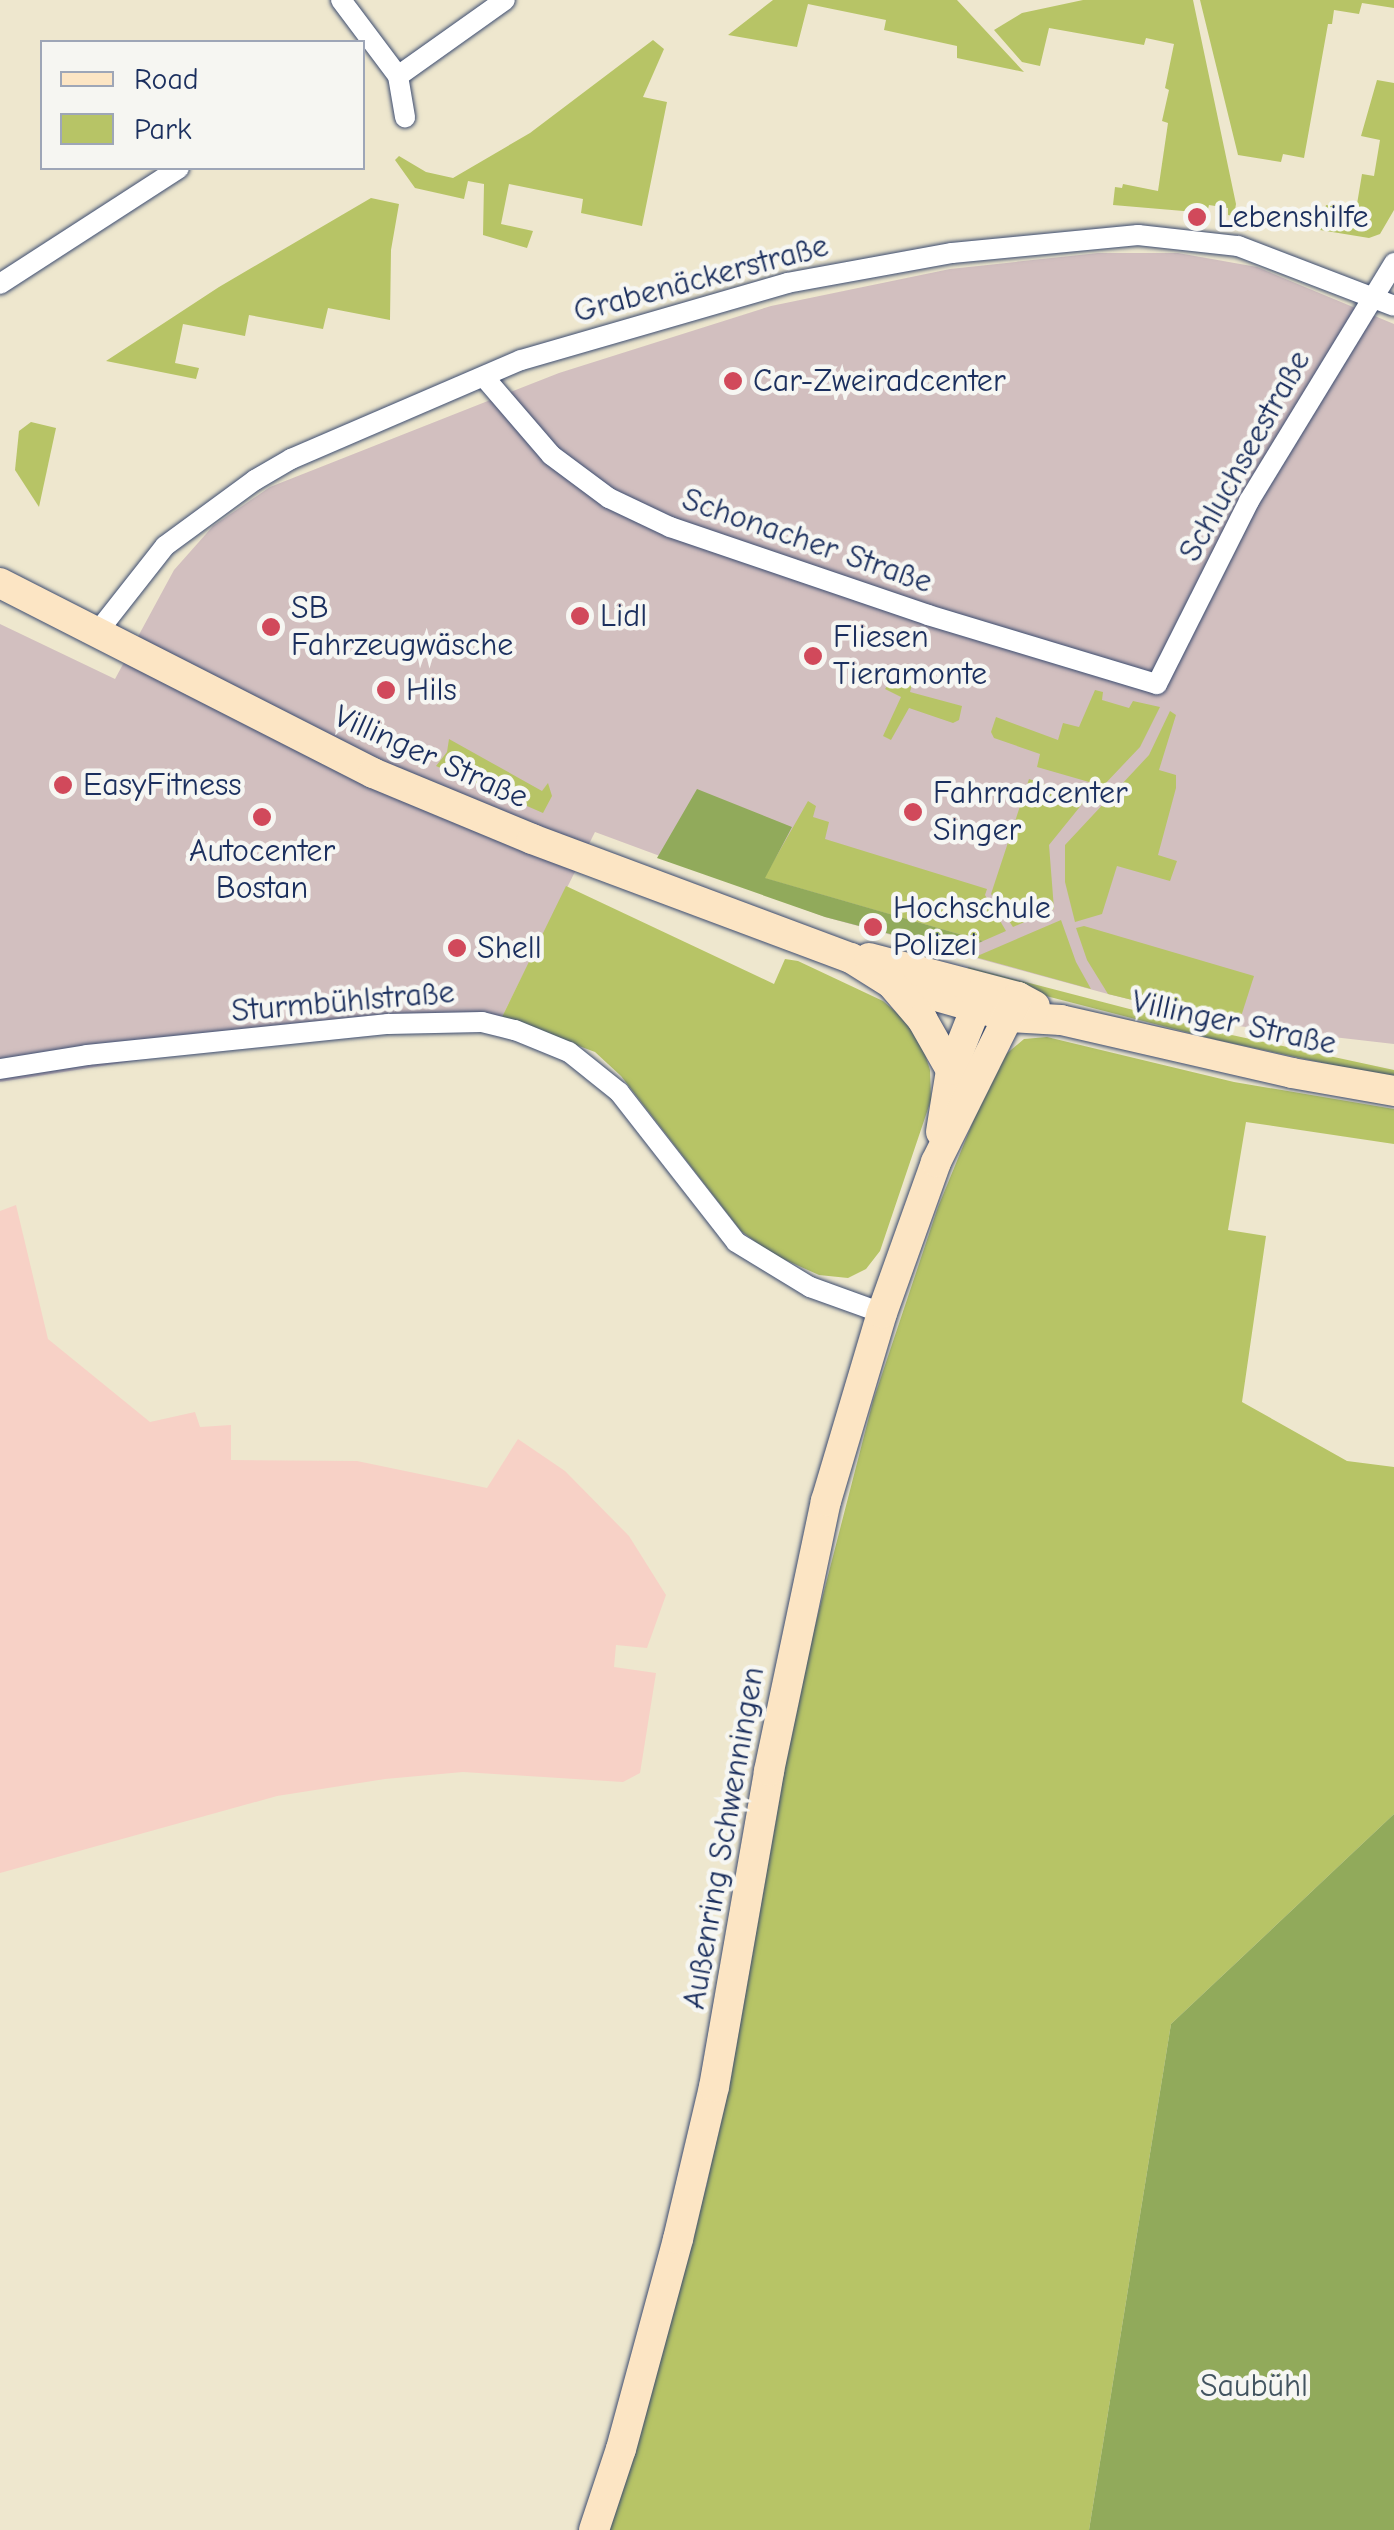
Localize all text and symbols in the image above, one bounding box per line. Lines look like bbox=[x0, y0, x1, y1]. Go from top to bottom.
legend bbox=[40, 40, 365, 170]
text: Road bbox=[134, 62, 199, 97]
text: Park bbox=[134, 112, 191, 147]
place label: Lebenshilfe bbox=[1217, 198, 1368, 236]
marker: Lebenshilfe bbox=[1186, 206, 1208, 228]
street label: Grabenäckerstraße bbox=[570, 227, 832, 331]
street label: Schluchseestraße bbox=[1171, 344, 1319, 568]
place label: Car-Zweiradcenter bbox=[753, 362, 1006, 400]
marker: Car-Zweiradcenter bbox=[722, 370, 744, 392]
street label: Schonacher Straße bbox=[677, 480, 937, 602]
place label: SB Fahrzeugwäsche bbox=[291, 590, 513, 665]
place label: Lidl bbox=[600, 597, 647, 635]
marker: Lidl bbox=[569, 605, 591, 627]
marker: SB Fahrzeugwäsche bbox=[260, 616, 282, 638]
place label: Fliesen Tieramonte bbox=[833, 619, 987, 694]
marker: Fliesen Tieramonte bbox=[802, 645, 824, 667]
place label: Hils bbox=[406, 671, 457, 709]
marker: Hils bbox=[375, 679, 397, 701]
street label: Villinger Straße bbox=[328, 697, 534, 817]
place label: EasyFitness bbox=[83, 766, 242, 804]
marker: EasyFitness bbox=[52, 774, 74, 796]
place label: Fahrradcenter Singer bbox=[933, 775, 1128, 850]
marker: Fahrradcenter Singer bbox=[902, 801, 924, 823]
marker: Autocenter Bostan bbox=[251, 806, 273, 828]
place label: Autocenter Bostan bbox=[189, 833, 335, 908]
place label: Hochschule Polizei bbox=[893, 890, 1051, 965]
marker: Hochschule Polizei bbox=[862, 916, 884, 938]
place label: Shell bbox=[477, 929, 542, 967]
marker: Shell bbox=[446, 937, 468, 959]
street label: Sturmbühlstraße bbox=[230, 973, 456, 1031]
street label: Villinger Straße bbox=[1128, 983, 1340, 1063]
street label: Außenring Schwenningen bbox=[675, 1664, 773, 2012]
park label: Saubühl bbox=[1200, 2367, 1308, 2405]

